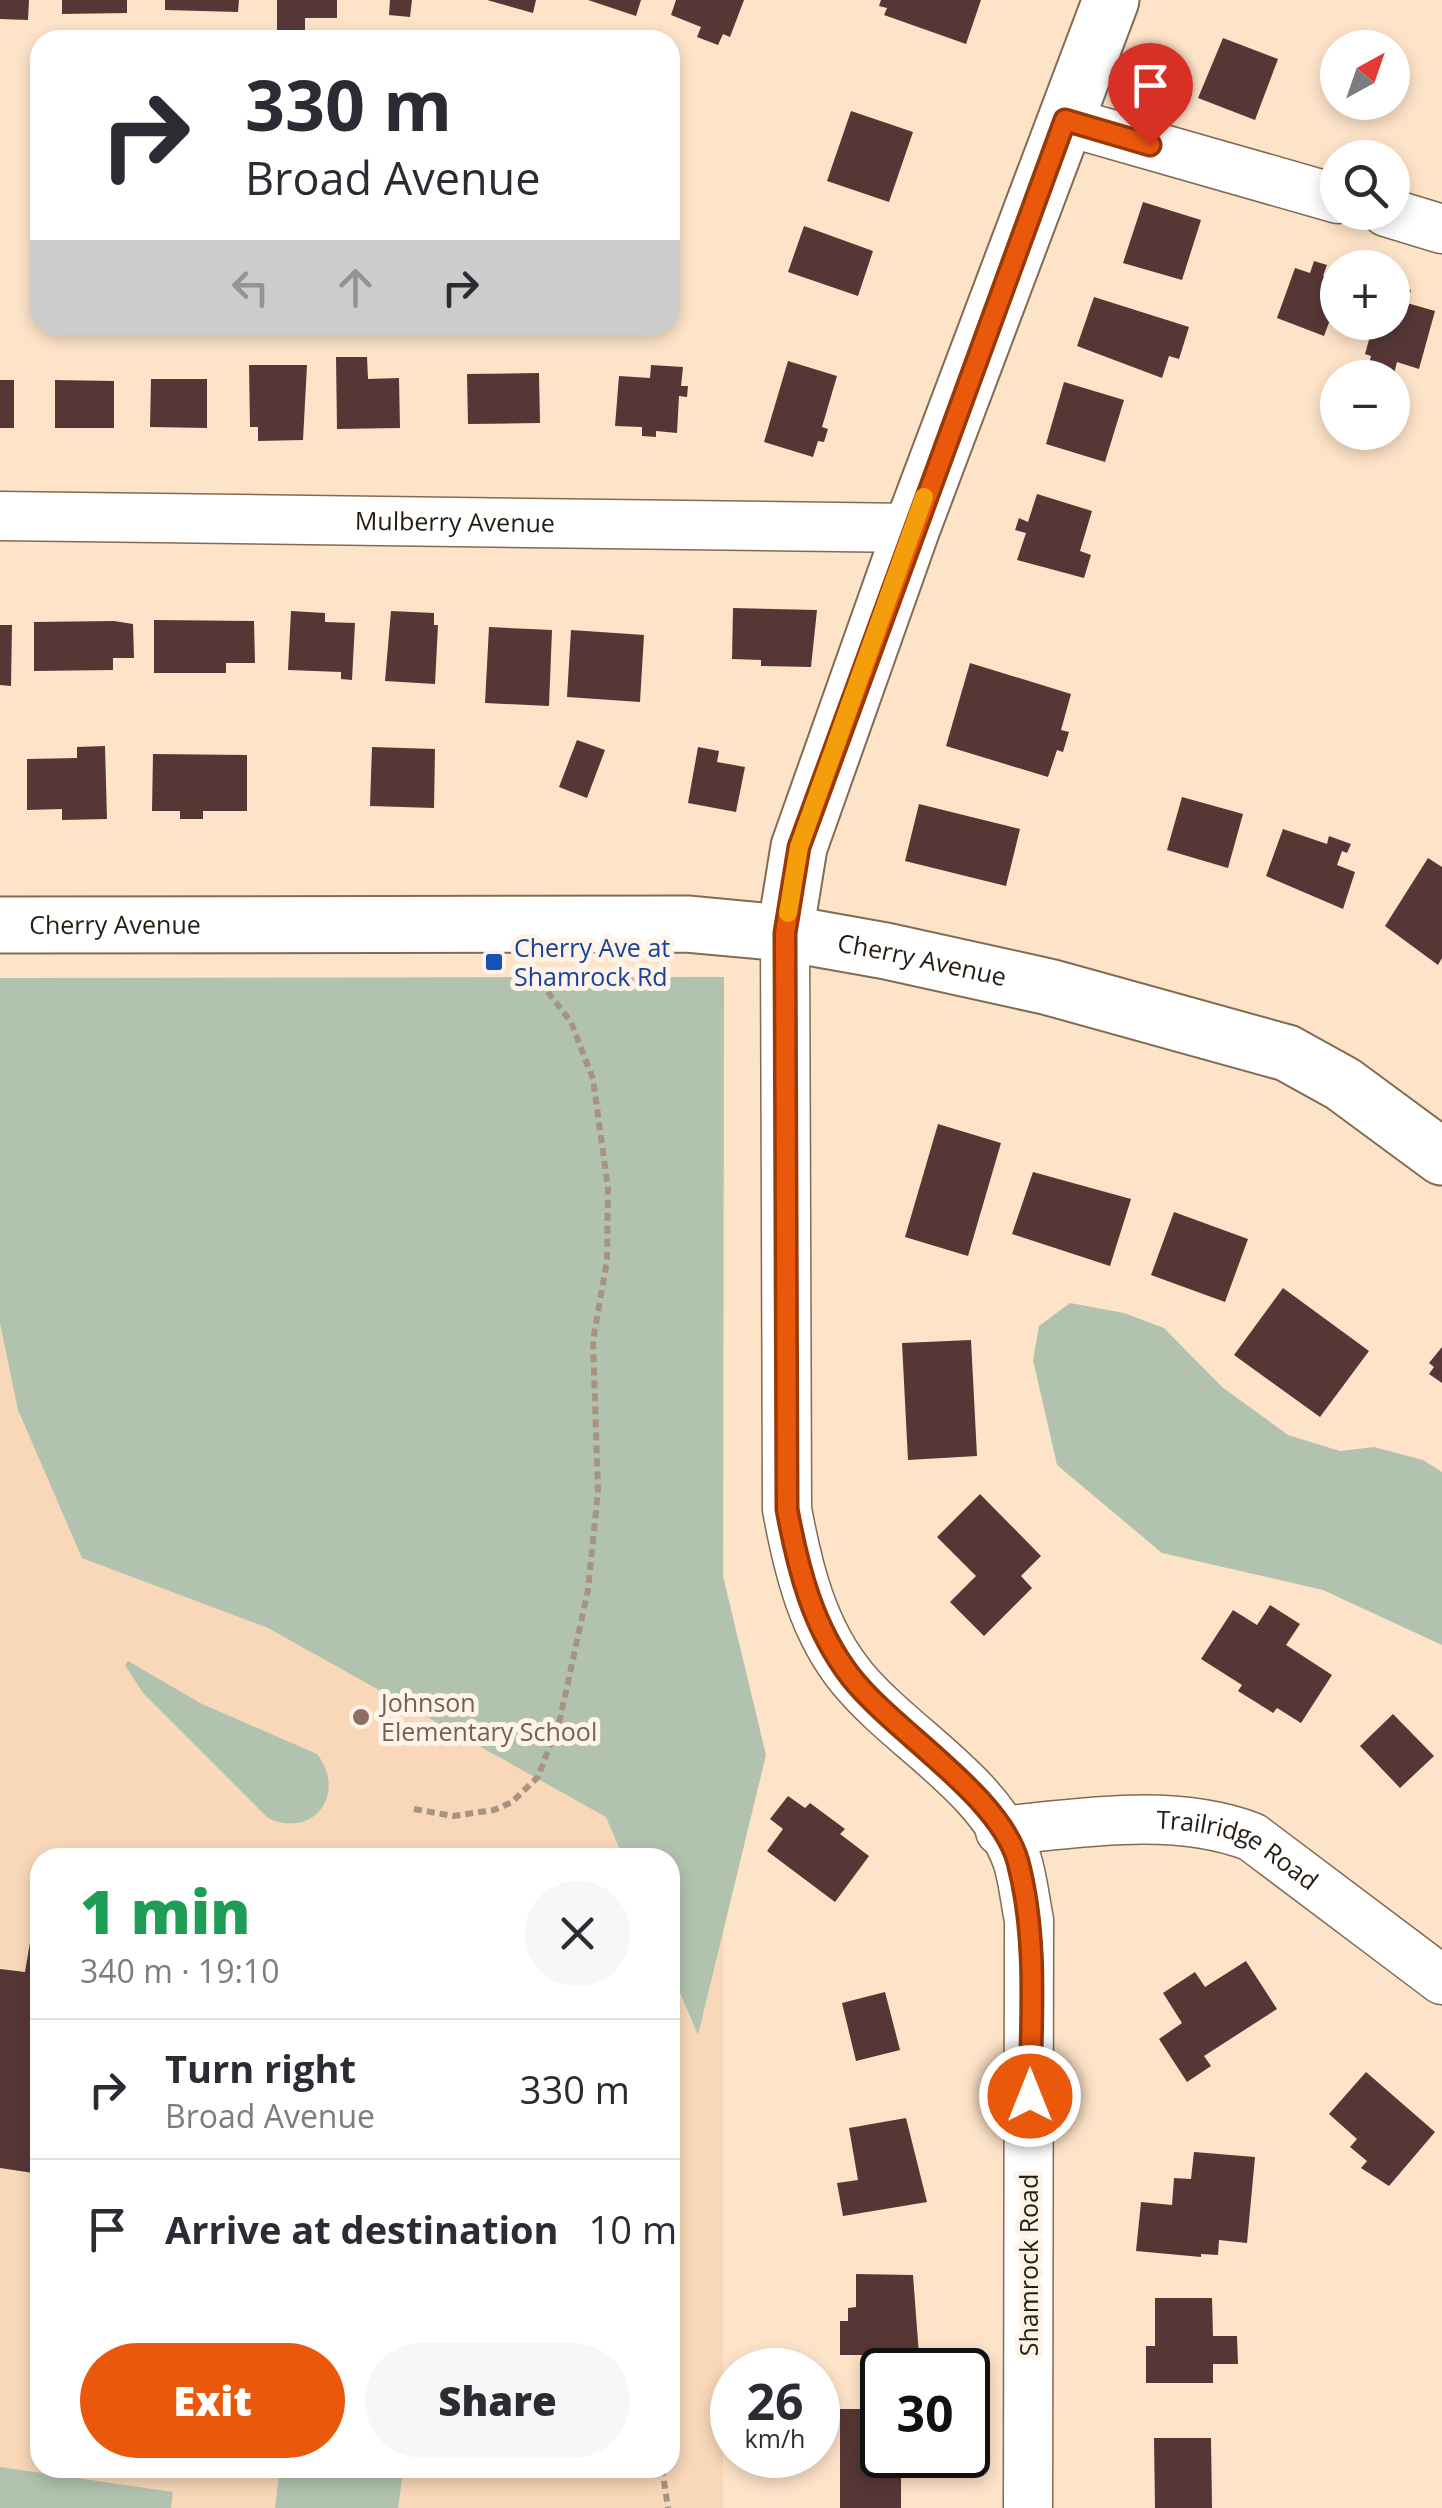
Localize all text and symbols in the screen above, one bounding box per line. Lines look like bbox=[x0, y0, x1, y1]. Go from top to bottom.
north arrow bbox=[1320, 30, 1410, 120]
map controls bbox=[1320, 30, 1410, 450]
pin bbox=[1108, 43, 1193, 146]
text: 330 m bbox=[245, 56, 452, 152]
icon: arrive bbox=[1123, 58, 1178, 113]
icon: right bbox=[80, 70, 210, 200]
button: search bbox=[1320, 140, 1410, 230]
text: Broad Avenue bbox=[245, 147, 540, 208]
button: + bbox=[1320, 250, 1410, 340]
icon: left bbox=[223, 260, 278, 315]
icon: ahead bbox=[328, 260, 383, 315]
icon: right bbox=[433, 260, 488, 315]
button: − bbox=[1320, 360, 1410, 450]
street label: Mulberry Avenue bbox=[355, 503, 555, 539]
street label: Cherry Avenue bbox=[29, 907, 201, 941]
street label: Cherry Avenue bbox=[835, 925, 1010, 993]
place label: Cherry Ave at Shamrock Rd bbox=[514, 930, 670, 993]
marker: Cherry Ave at Shamrock Rd bbox=[483, 951, 505, 973]
place label: Johnson Elementary School bbox=[379, 1685, 597, 1748]
marker: Johnson Elementary School bbox=[350, 1706, 372, 1728]
street label: Trailridge Road bbox=[1156, 1802, 1326, 1897]
text: 1 min bbox=[80, 1870, 250, 1952]
button: close bbox=[525, 1881, 630, 1986]
text: 340 m · 19:10 bbox=[80, 1949, 279, 1992]
text: Turn right bbox=[165, 2042, 356, 2094]
position arrow bbox=[978, 2044, 1082, 2148]
icon: right bbox=[80, 2062, 135, 2117]
text: 330 m bbox=[520, 2063, 630, 2115]
text: Broad Avenue bbox=[165, 2094, 375, 2137]
street label: Shamrock Road bbox=[1011, 2174, 1045, 2356]
icon: arrive bbox=[80, 2202, 135, 2257]
text: Arrive at destination bbox=[165, 2203, 559, 2255]
text: 10 m bbox=[589, 2203, 677, 2255]
button: Exit bbox=[80, 2343, 345, 2458]
button: Share bbox=[365, 2343, 630, 2458]
speed limit sign: 30 bbox=[860, 2348, 990, 2478]
text: 26 bbox=[746, 2367, 804, 2435]
text: km/h bbox=[745, 2421, 805, 2455]

